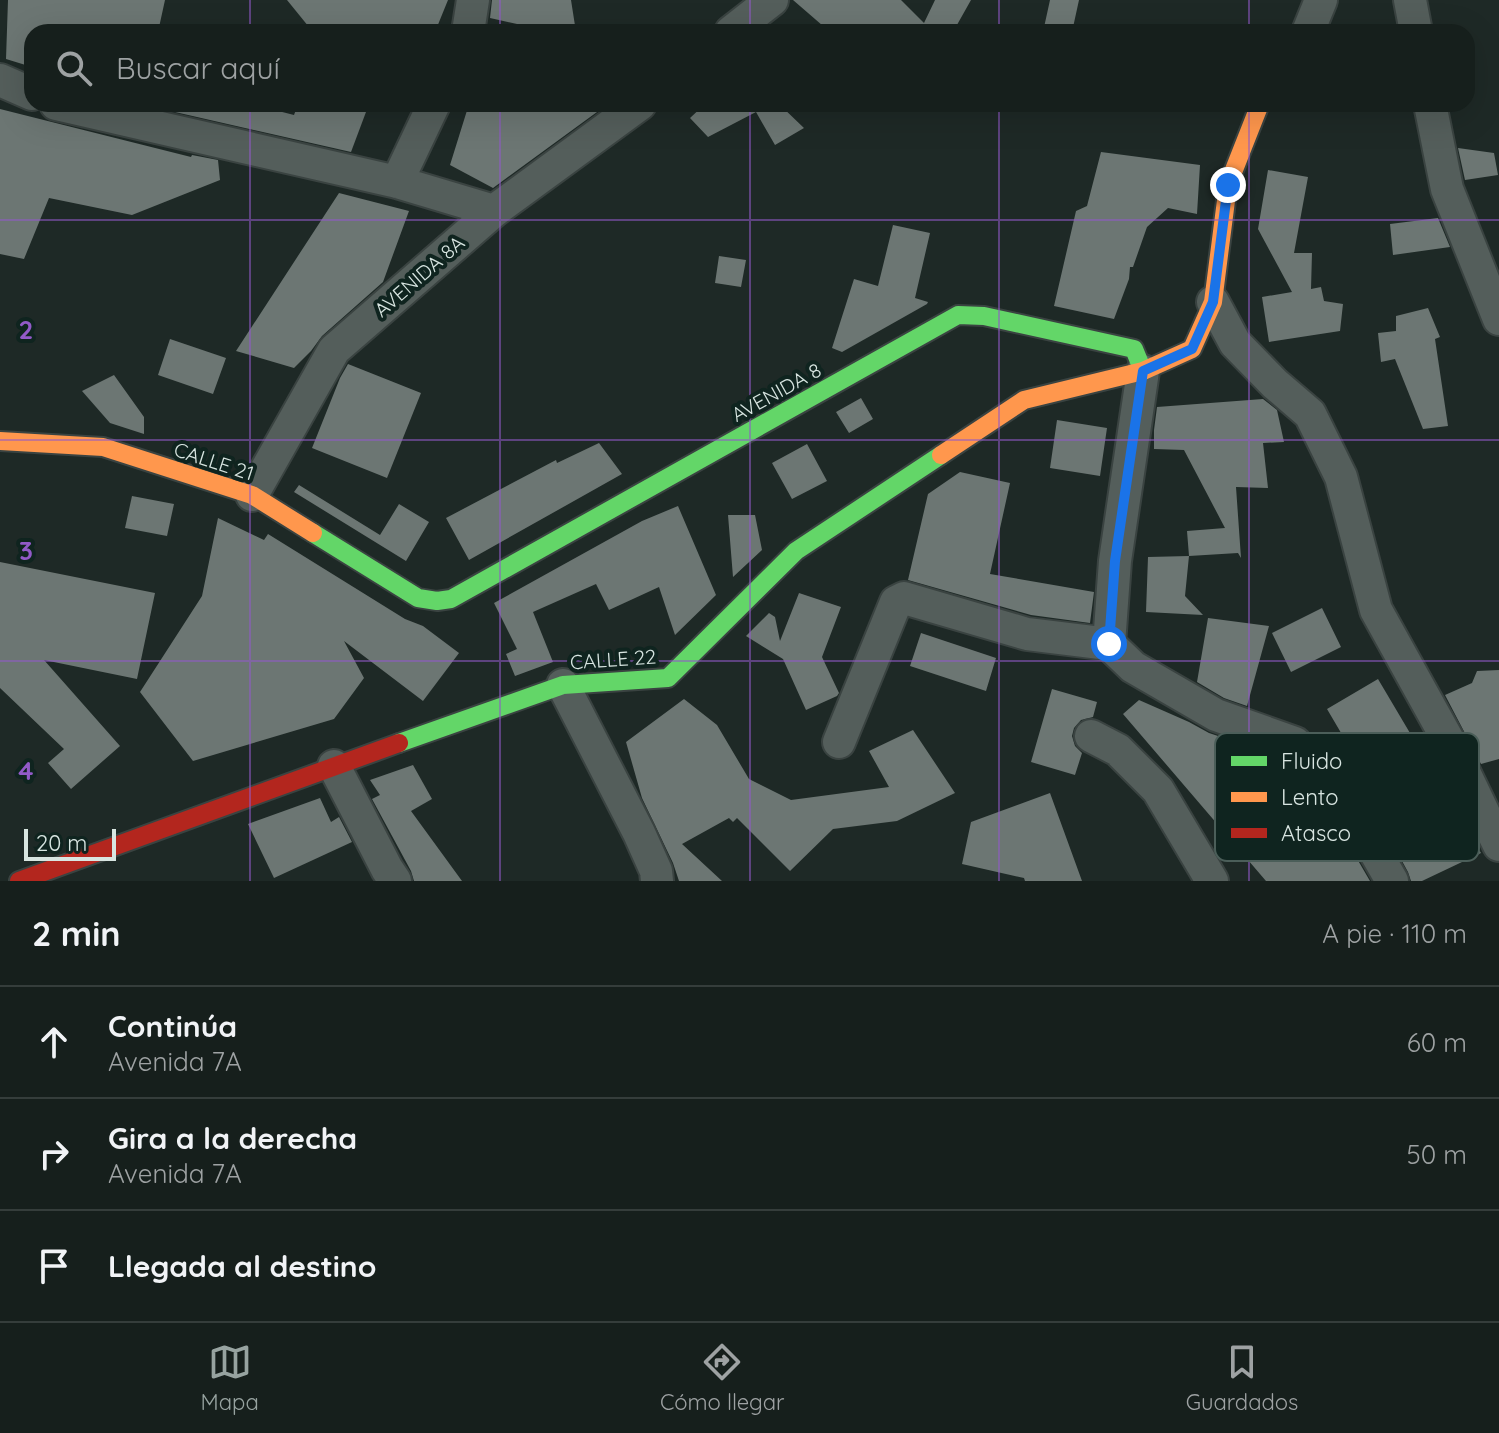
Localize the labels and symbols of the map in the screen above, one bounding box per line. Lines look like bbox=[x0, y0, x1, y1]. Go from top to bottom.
route end bbox=[1210, 167, 1246, 203]
street label: AVENIDA 8A bbox=[369, 230, 469, 322]
text: 2 bbox=[19, 313, 33, 346]
street label: AVENIDA 8 bbox=[727, 357, 825, 427]
street label: CALLE 21 bbox=[171, 436, 257, 486]
text: 3 bbox=[19, 534, 33, 567]
route start bbox=[1091, 626, 1127, 662]
street label: CALLE 22 bbox=[569, 644, 657, 674]
legend bbox=[1215, 733, 1479, 861]
text: Fluido bbox=[1281, 747, 1342, 775]
text: 4 bbox=[18, 754, 34, 787]
text: Lento bbox=[1281, 783, 1339, 811]
text: Atasco bbox=[1281, 819, 1351, 847]
scale bar bbox=[24, 825, 116, 861]

